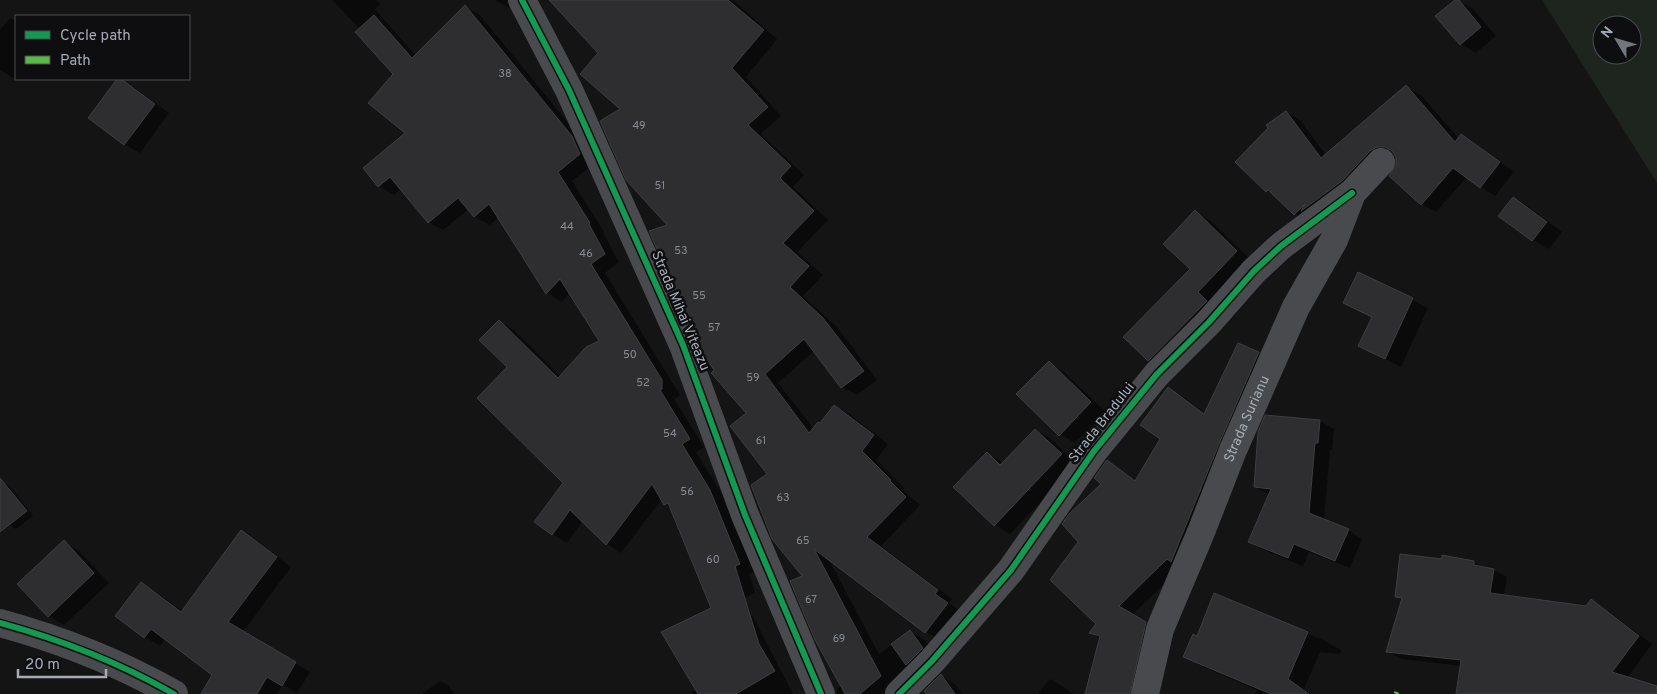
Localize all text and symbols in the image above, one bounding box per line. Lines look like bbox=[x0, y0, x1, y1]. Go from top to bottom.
legend bbox=[15, 15, 190, 80]
north arrow bbox=[1592, 15, 1642, 65]
text: N bbox=[1598, 24, 1618, 42]
text: Cycle path bbox=[60, 27, 131, 46]
text: Path bbox=[60, 52, 91, 71]
house number: 38 bbox=[498, 67, 512, 81]
house number: 49 bbox=[632, 119, 646, 133]
house number: 51 bbox=[655, 179, 665, 193]
house number: 44 bbox=[560, 220, 574, 234]
house number: 53 bbox=[674, 244, 688, 258]
house number: 46 bbox=[579, 247, 593, 261]
street label: Strada Mihai Viteazu bbox=[647, 249, 713, 373]
house number: 55 bbox=[692, 289, 706, 303]
house number: 57 bbox=[708, 321, 720, 335]
house number: 50 bbox=[623, 348, 637, 362]
house number: 59 bbox=[746, 371, 760, 385]
street label: Strada Surianu bbox=[1221, 373, 1273, 465]
house number: 52 bbox=[636, 376, 650, 390]
street label: Strada Bradului bbox=[1065, 380, 1139, 466]
house number: 54 bbox=[663, 427, 677, 441]
house number: 61 bbox=[756, 434, 766, 448]
house number: 56 bbox=[680, 485, 694, 499]
house number: 63 bbox=[776, 491, 790, 505]
house number: 65 bbox=[796, 534, 810, 548]
house number: 60 bbox=[706, 553, 720, 567]
house number: 67 bbox=[805, 593, 817, 607]
house number: 69 bbox=[833, 632, 845, 646]
scale bar bbox=[18, 646, 105, 678]
text: 20 m bbox=[25, 656, 60, 675]

